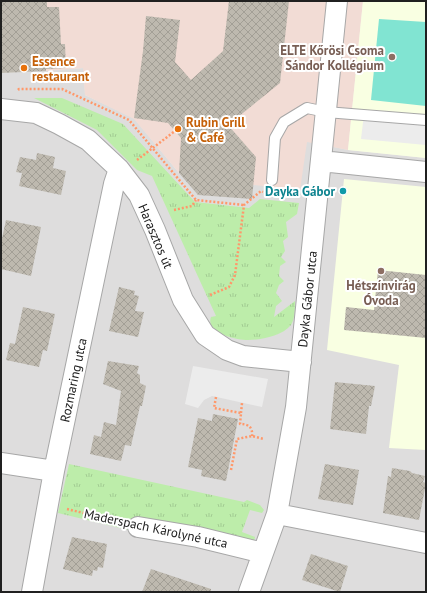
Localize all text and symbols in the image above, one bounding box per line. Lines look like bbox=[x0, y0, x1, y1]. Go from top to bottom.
place label: ELTE Kőrösi Csoma Sándor Kollégium bbox=[280, 42, 384, 74]
marker: ELTE Kőrösi Csoma Sándor Kollégium bbox=[387, 52, 397, 62]
place label: Essence restaurant bbox=[32, 53, 90, 85]
marker: Essence restaurant bbox=[19, 63, 29, 73]
place label: Rubin Grill & Café bbox=[186, 114, 245, 146]
marker: Rubin Grill & Café bbox=[173, 124, 183, 134]
place label: Dayka Gábor bbox=[265, 183, 335, 200]
marker: Dayka Gábor bbox=[338, 186, 348, 196]
street label: Harasztos út bbox=[134, 201, 177, 272]
street label: Dayka Gábor utca bbox=[294, 250, 321, 348]
marker: Hétszínvirág Óvoda bbox=[376, 266, 386, 276]
place label: Hétszínvirág Óvoda bbox=[346, 277, 416, 309]
street label: Rozmaring utca bbox=[56, 336, 91, 424]
street label: Maderspach Károlyné utca bbox=[82, 505, 229, 552]

